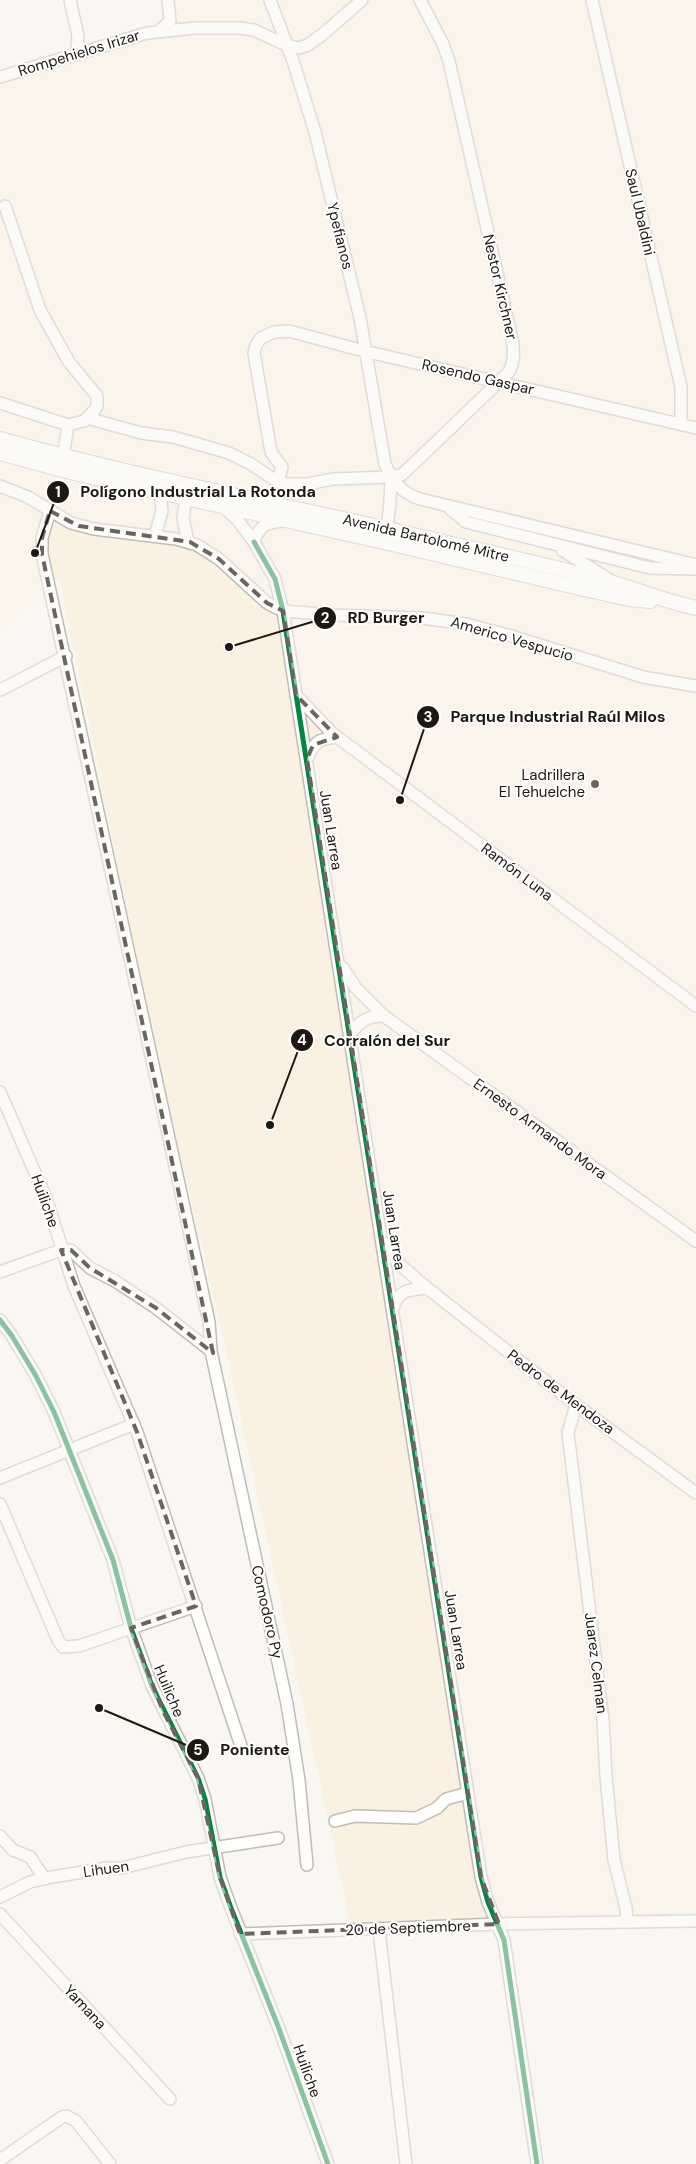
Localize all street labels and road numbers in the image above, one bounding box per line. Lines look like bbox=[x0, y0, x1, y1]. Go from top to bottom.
street label: Rompehielos Irizar bbox=[16, 25, 143, 81]
street label: Saul Ubaldini bbox=[620, 167, 660, 257]
street label: Ypefianos bbox=[322, 200, 358, 272]
street label: Nestor Kirchner bbox=[478, 232, 522, 342]
street label: Rosendo Gaspar bbox=[420, 354, 536, 400]
street label: Avenida Bartolomé Mitre bbox=[341, 509, 511, 567]
street label: Americo Vespucio bbox=[448, 612, 576, 666]
street label: Juan Larrea bbox=[315, 789, 347, 871]
street label: Ramón Luna bbox=[477, 838, 557, 906]
street label: Ernesto Armando Mora bbox=[469, 1074, 611, 1184]
street label: Huiliche bbox=[26, 1172, 64, 1230]
street label: Juan Larrea bbox=[378, 1189, 410, 1271]
street label: Pedro de Mendoza bbox=[503, 1345, 619, 1439]
street label: Comodoro Py bbox=[247, 1563, 288, 1661]
street label: Juan Larrea bbox=[440, 1589, 472, 1671]
street label: Juarez Celman bbox=[580, 1611, 612, 1715]
street label: Huiliche bbox=[149, 1662, 189, 1720]
street label: Lihuen bbox=[82, 1856, 130, 1882]
street label: 20 de Septiembre bbox=[345, 1916, 471, 1940]
street label: Yamana bbox=[59, 1980, 111, 2034]
street label: Huiliche bbox=[288, 2042, 326, 2100]

